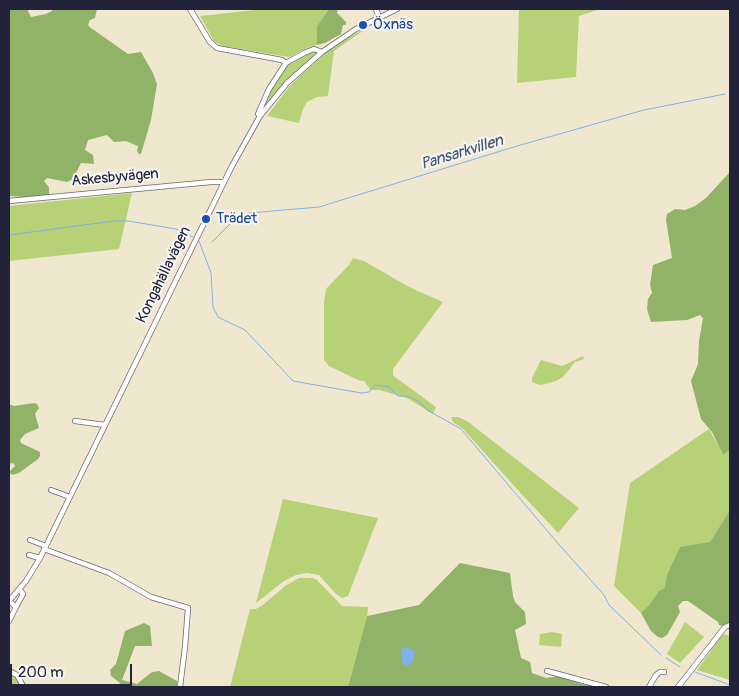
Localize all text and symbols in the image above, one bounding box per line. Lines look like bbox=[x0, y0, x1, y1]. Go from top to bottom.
place label: Öxnäs bbox=[373, 16, 413, 34]
marker: Öxnäs bbox=[357, 19, 369, 31]
water label: Pansarkvillen bbox=[418, 131, 506, 175]
street label: Askesbyvägen bbox=[71, 165, 159, 191]
place label: Trädet bbox=[216, 210, 257, 228]
marker: Trädet bbox=[200, 213, 212, 225]
street label: Kongahällavägen bbox=[133, 224, 195, 326]
scale bar bbox=[12, 654, 135, 686]
text: 200 m bbox=[18, 663, 63, 682]

